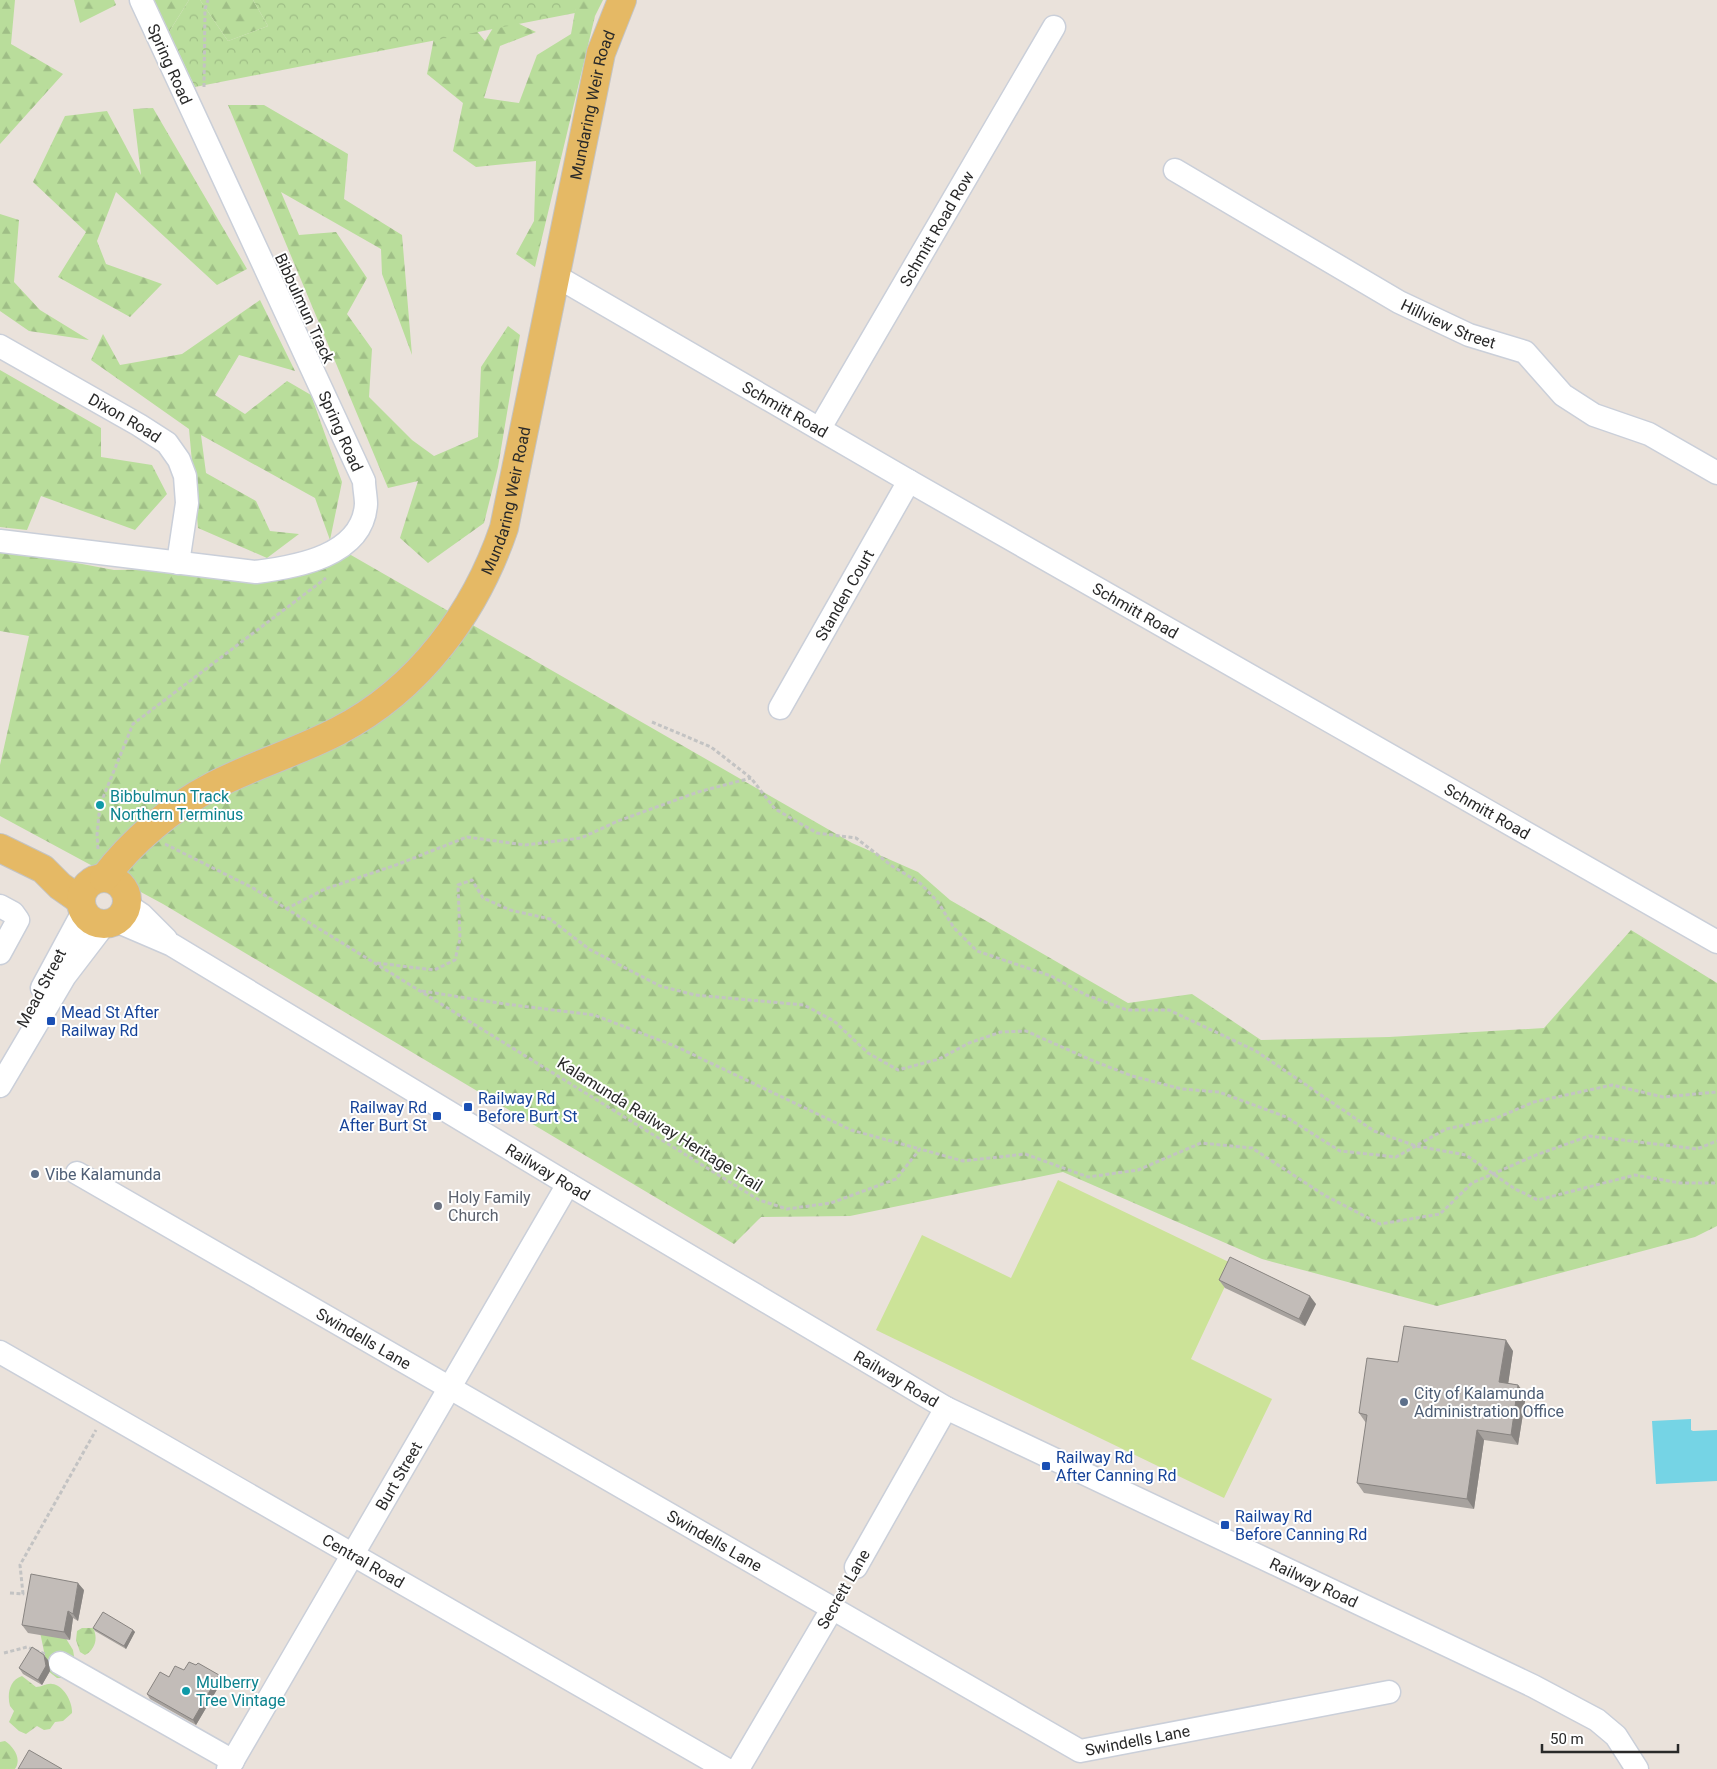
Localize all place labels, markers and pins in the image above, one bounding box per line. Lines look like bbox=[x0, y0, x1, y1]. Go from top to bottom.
place label: Bibbulmun Track Northern Terminus bbox=[110, 787, 243, 824]
marker: Bibbulmun Track Northern Terminus bbox=[94, 799, 106, 811]
place label: Mead St After Railway Rd bbox=[61, 1003, 160, 1040]
marker: Mead St After Railway Rd bbox=[45, 1015, 57, 1027]
place label: Railway Rd Before Burt St bbox=[478, 1089, 577, 1126]
place label: Railway Rd After Burt St bbox=[339, 1098, 427, 1135]
marker: Railway Rd Before Burt St bbox=[462, 1101, 474, 1113]
marker: Railway Rd After Burt St bbox=[431, 1110, 443, 1122]
place label: Vibe Kalamunda bbox=[45, 1165, 161, 1184]
marker: Vibe Kalamunda bbox=[29, 1168, 41, 1180]
place label: Holy Family Church bbox=[448, 1188, 531, 1225]
marker: Holy Family Church bbox=[432, 1200, 444, 1212]
place label: City of Kalamunda Administration Office bbox=[1414, 1384, 1564, 1421]
marker: City of Kalamunda Administration Office bbox=[1398, 1396, 1410, 1408]
place label: Railway Rd After Canning Rd bbox=[1056, 1448, 1176, 1485]
marker: Railway Rd After Canning Rd bbox=[1040, 1460, 1052, 1472]
place label: Railway Rd Before Canning Rd bbox=[1235, 1507, 1367, 1544]
marker: Railway Rd Before Canning Rd bbox=[1219, 1519, 1231, 1531]
place label: Mulberry Tree Vintage bbox=[196, 1673, 286, 1710]
marker: Mulberry Tree Vintage bbox=[180, 1685, 192, 1697]

